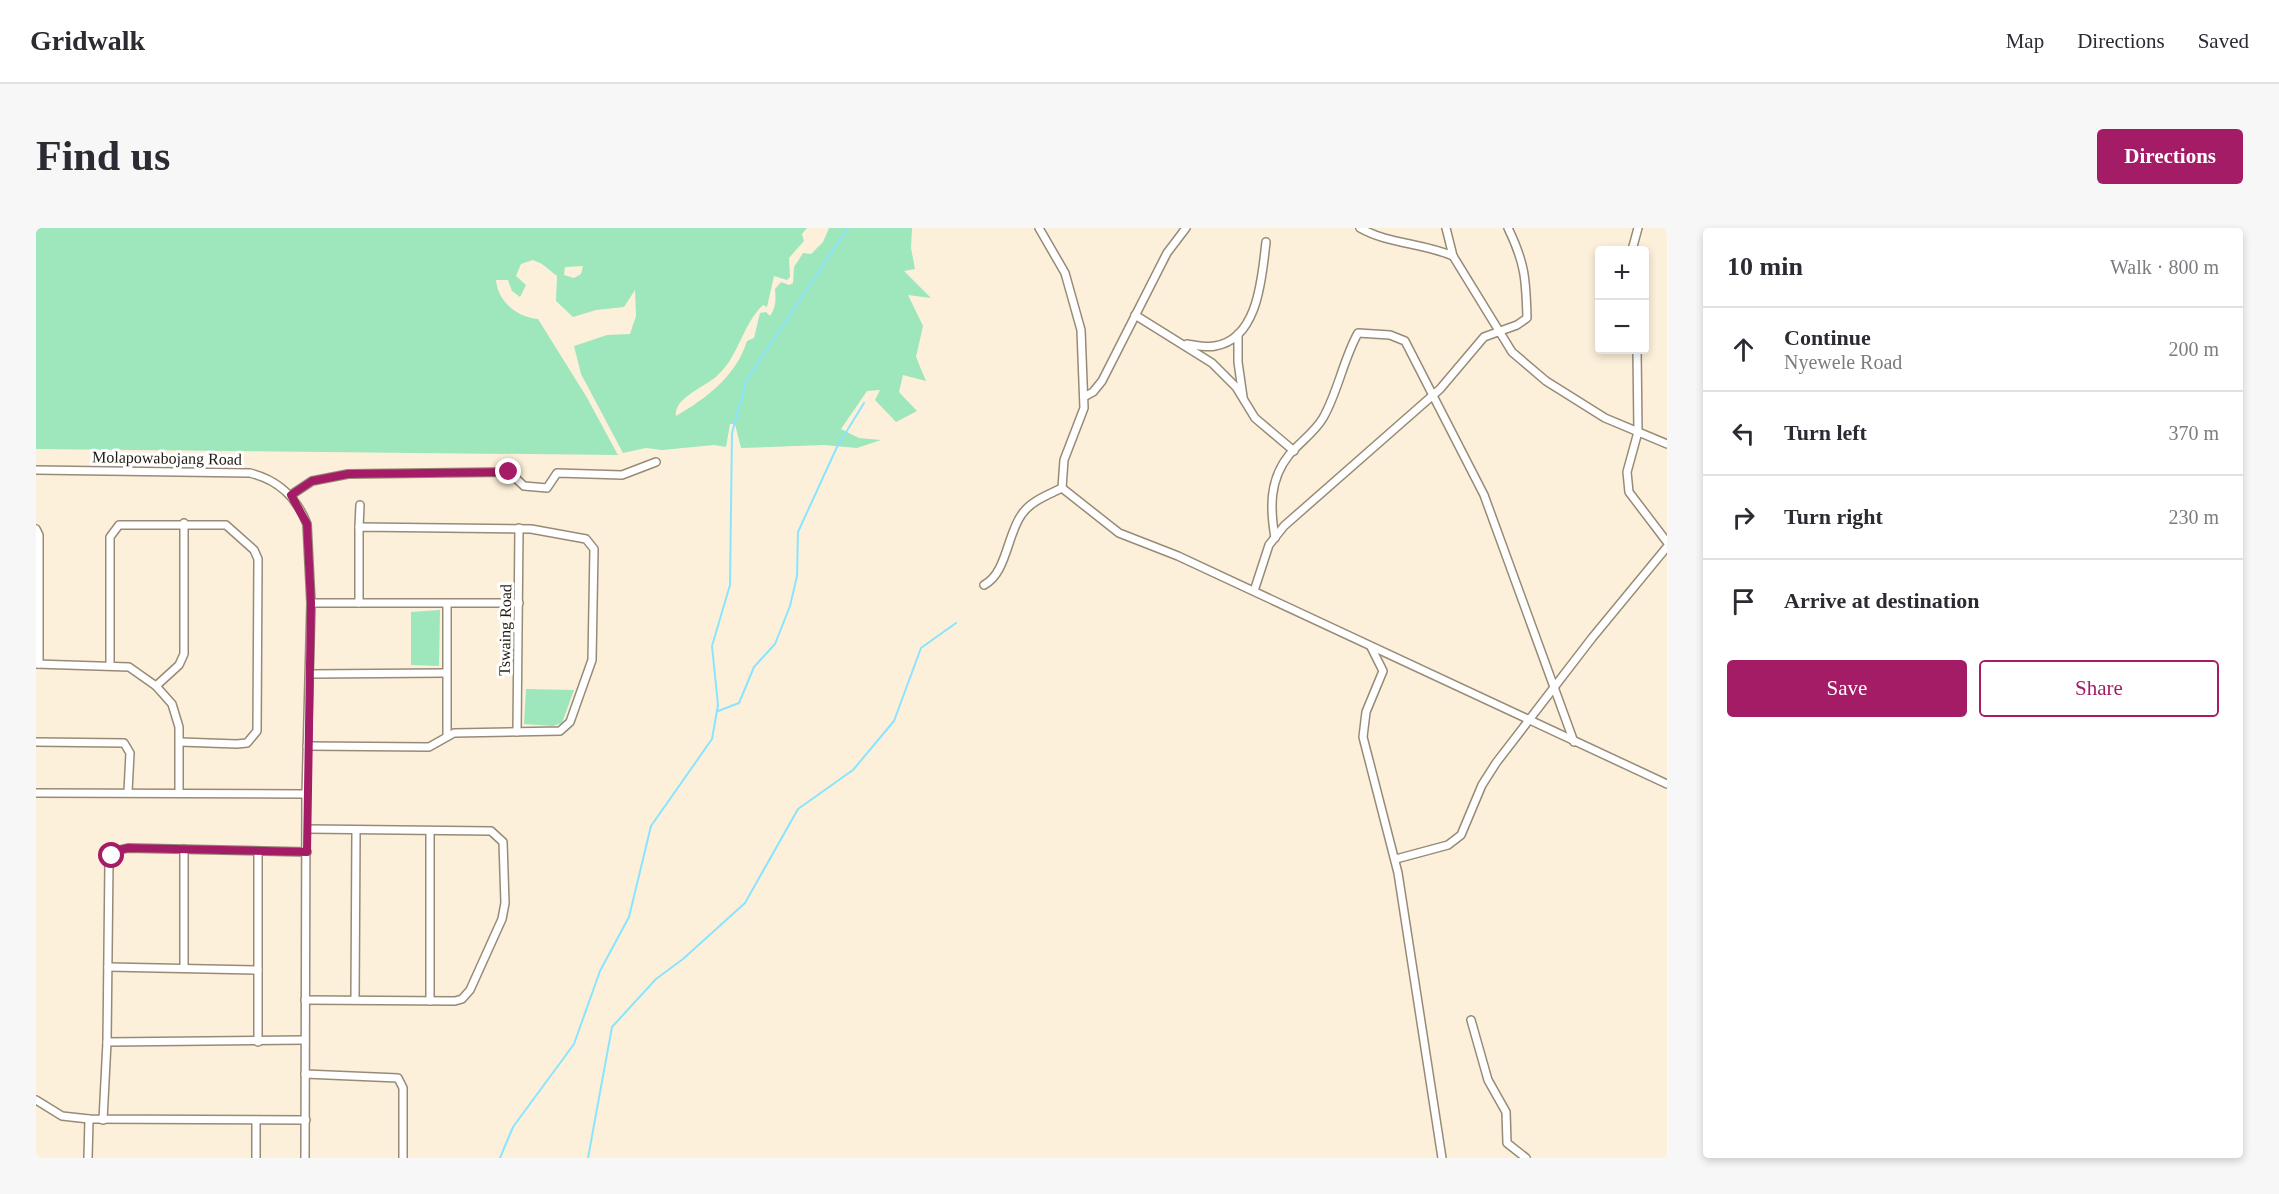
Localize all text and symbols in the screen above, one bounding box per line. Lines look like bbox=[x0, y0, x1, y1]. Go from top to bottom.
text: Gridwalk bbox=[30, 25, 145, 56]
text: Map bbox=[2006, 29, 2044, 53]
text: Directions bbox=[2077, 29, 2165, 53]
text: Saved bbox=[2198, 29, 2249, 53]
button: Directions bbox=[2097, 129, 2243, 184]
text: Find us bbox=[36, 133, 170, 179]
map controls bbox=[1595, 246, 1649, 354]
button: + bbox=[1595, 246, 1649, 300]
text: 10 min bbox=[1727, 252, 1803, 281]
text: Walk · 800 m bbox=[2110, 256, 2219, 278]
button: − bbox=[1595, 300, 1649, 354]
text: Continue bbox=[1784, 325, 1871, 350]
icon: ahead bbox=[1727, 333, 1760, 366]
text: 200 m bbox=[2168, 338, 2219, 360]
text: Nyewele Road bbox=[1784, 351, 1902, 373]
icon: left bbox=[1727, 417, 1760, 450]
text: Turn left bbox=[1784, 420, 1867, 445]
text: 370 m bbox=[2168, 422, 2219, 444]
street label: Molapowabojang Road bbox=[92, 448, 242, 469]
route end bbox=[495, 458, 521, 484]
icon: right bbox=[1727, 501, 1760, 534]
text: Turn right bbox=[1784, 504, 1883, 529]
text: 230 m bbox=[2168, 506, 2219, 528]
street label: Tswaing Road bbox=[496, 584, 515, 676]
icon: arrive bbox=[1727, 585, 1760, 618]
text: Arrive at destination bbox=[1784, 588, 1980, 613]
button: Save bbox=[1727, 660, 1967, 717]
button: Share bbox=[1979, 660, 2219, 717]
route start bbox=[98, 842, 124, 868]

